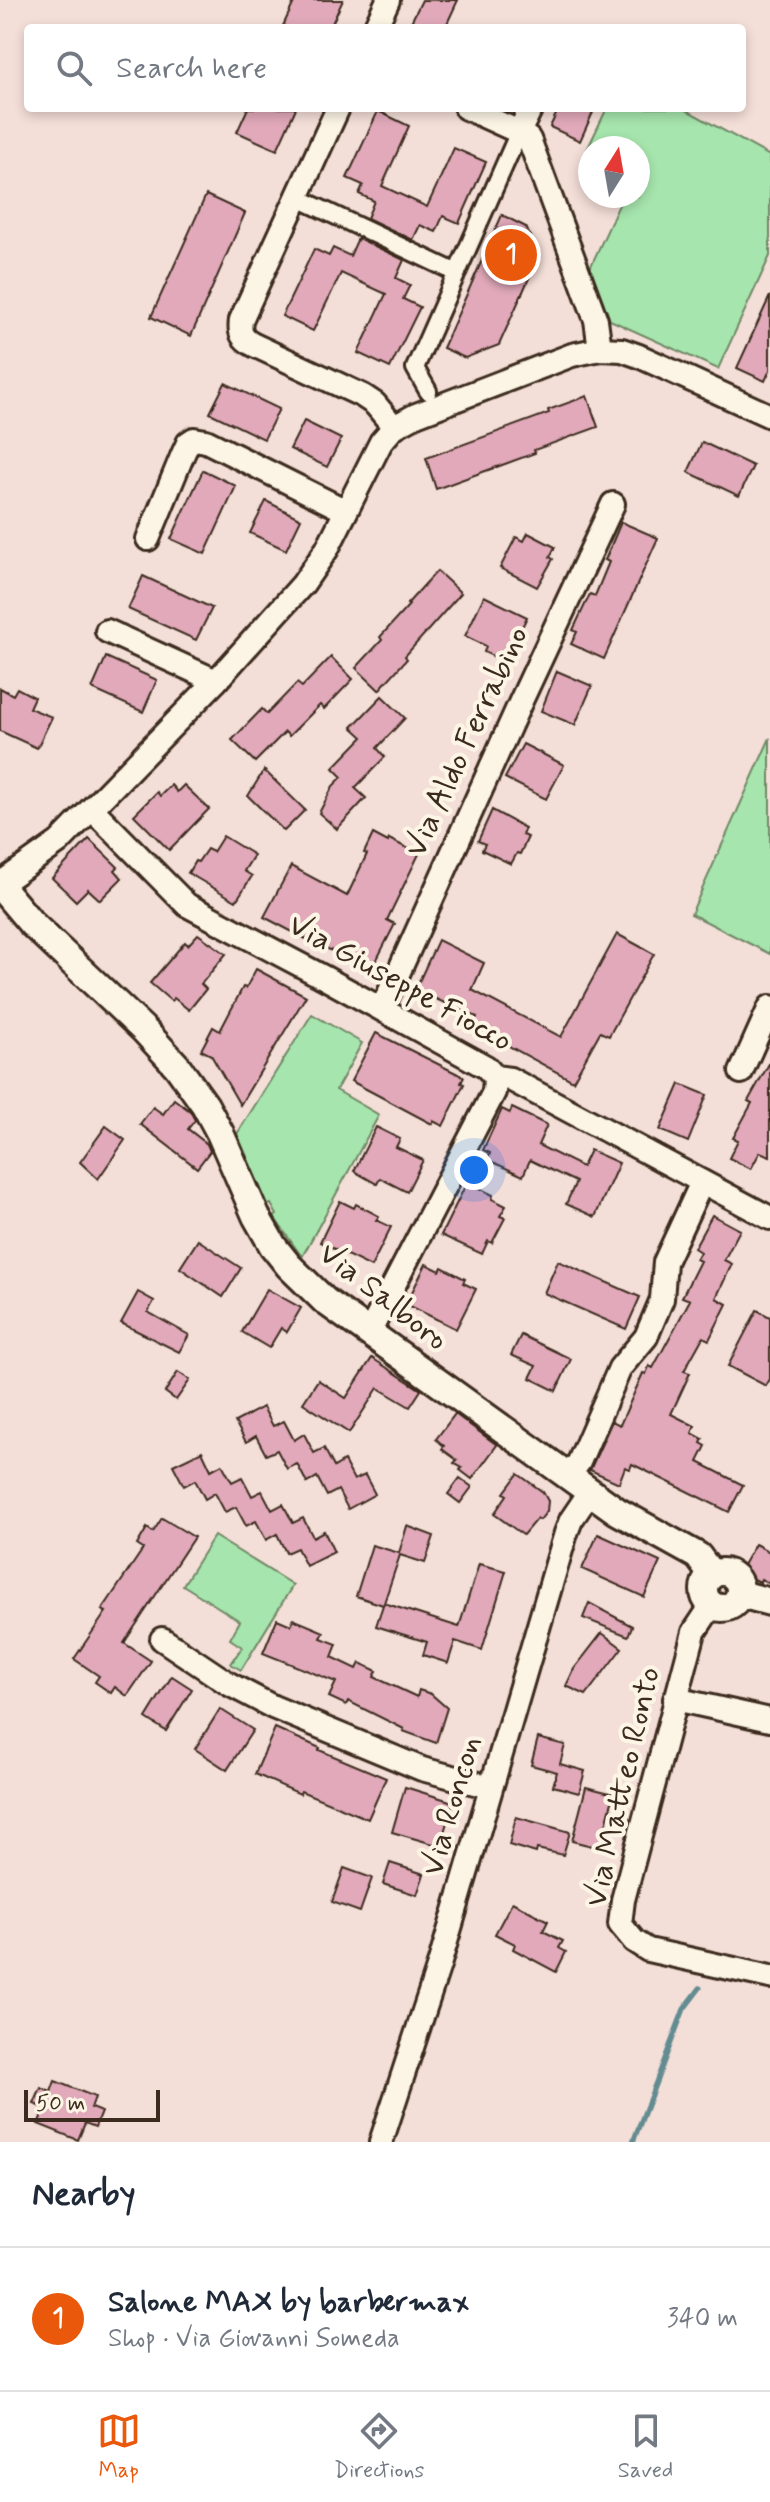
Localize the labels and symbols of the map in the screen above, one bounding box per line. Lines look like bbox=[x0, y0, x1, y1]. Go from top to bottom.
north arrow bbox=[578, 136, 650, 208]
pin: 1 bbox=[485, 225, 537, 285]
street label: Via Aldo Ferrabino bbox=[395, 620, 539, 864]
street label: Via Giuseppe Fiocco bbox=[280, 904, 520, 1062]
your location bbox=[454, 1150, 494, 1190]
street label: Via Salboro bbox=[310, 1233, 456, 1361]
street label: Via Matteo Ronto bbox=[575, 1663, 671, 1911]
street label: Via Roncon bbox=[412, 1731, 492, 1881]
scale bar bbox=[24, 2086, 160, 2122]

